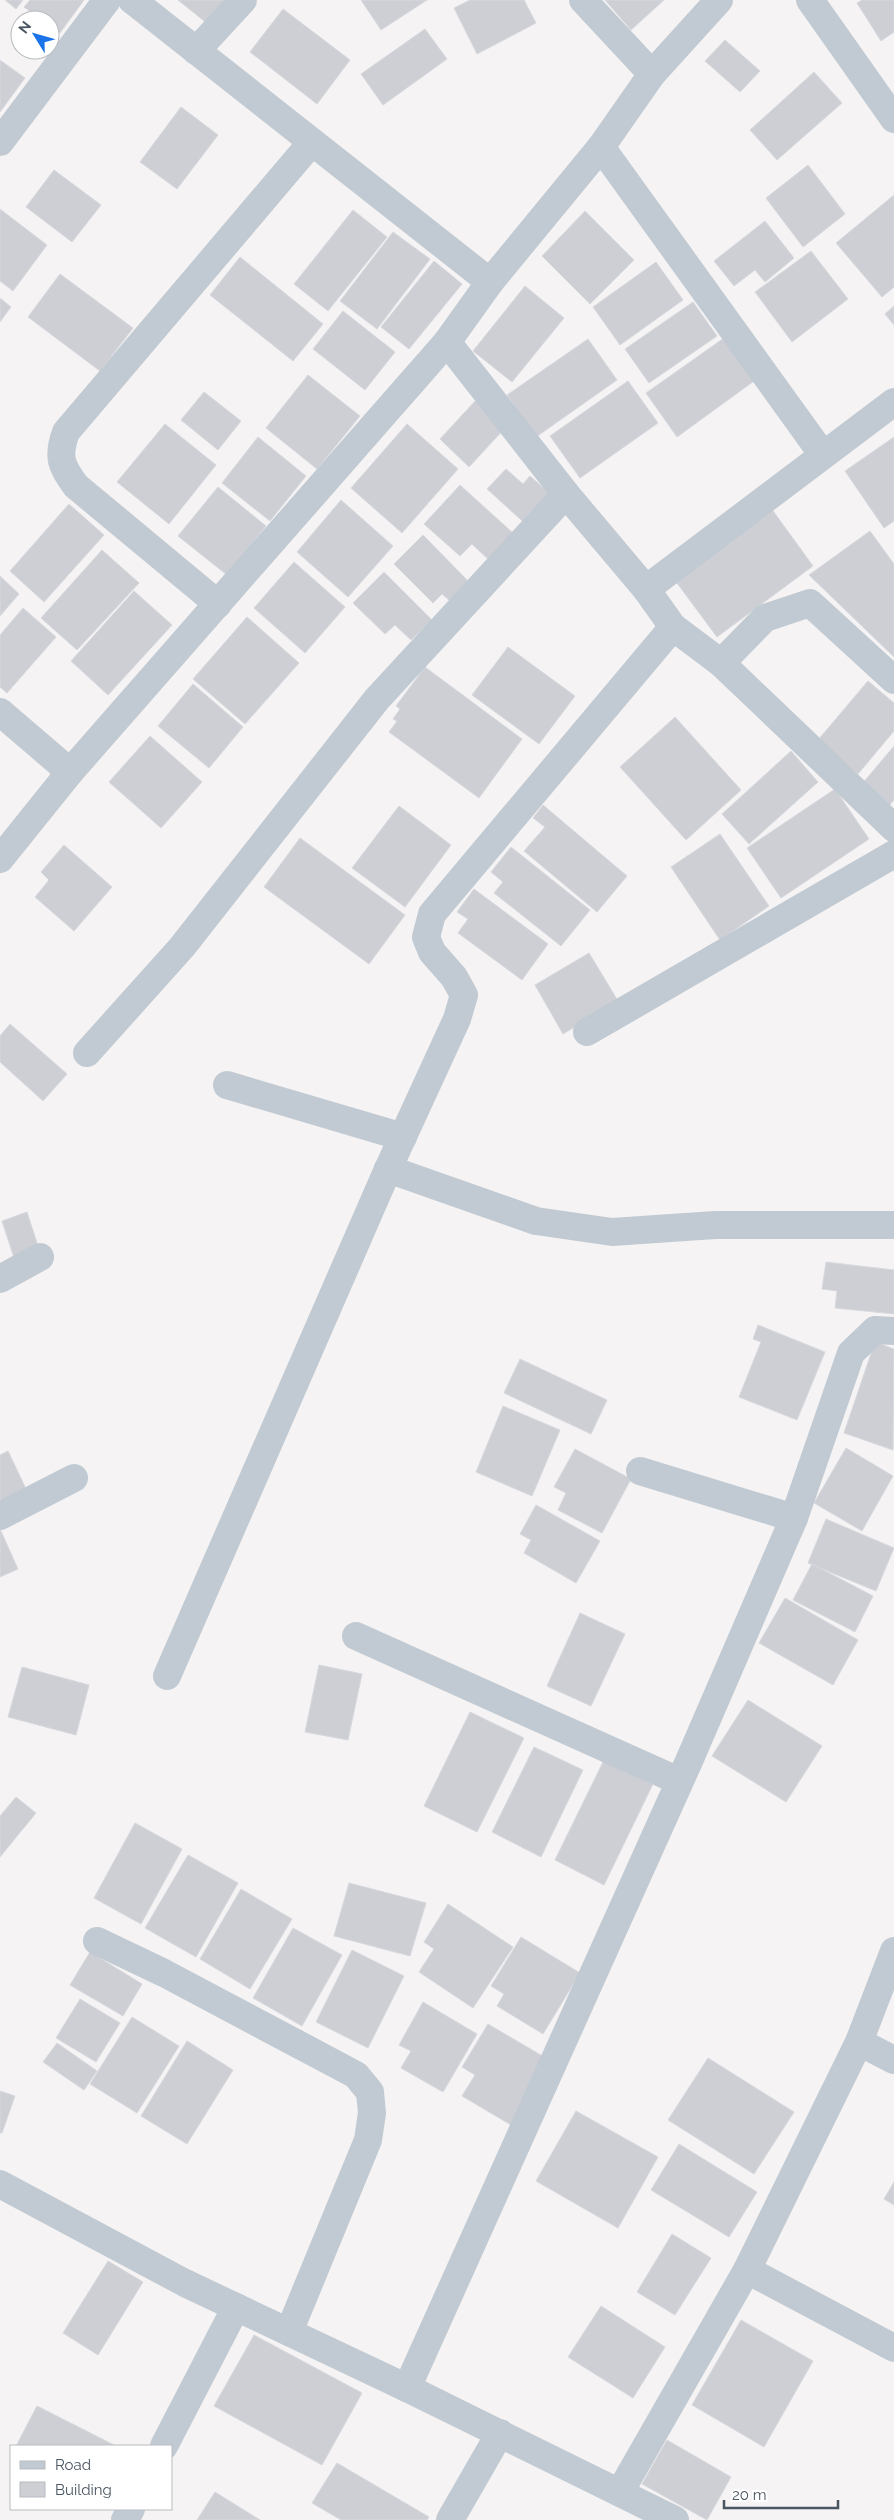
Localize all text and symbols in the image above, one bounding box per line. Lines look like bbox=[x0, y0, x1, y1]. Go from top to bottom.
north arrow bbox=[10, 10, 60, 60]
text: N bbox=[15, 18, 34, 36]
legend bbox=[10, 2445, 172, 2510]
text: Road bbox=[55, 2456, 91, 2474]
scale bar bbox=[724, 2478, 838, 2510]
text: Building bbox=[55, 2481, 112, 2499]
text: 20 m bbox=[732, 2486, 767, 2504]

